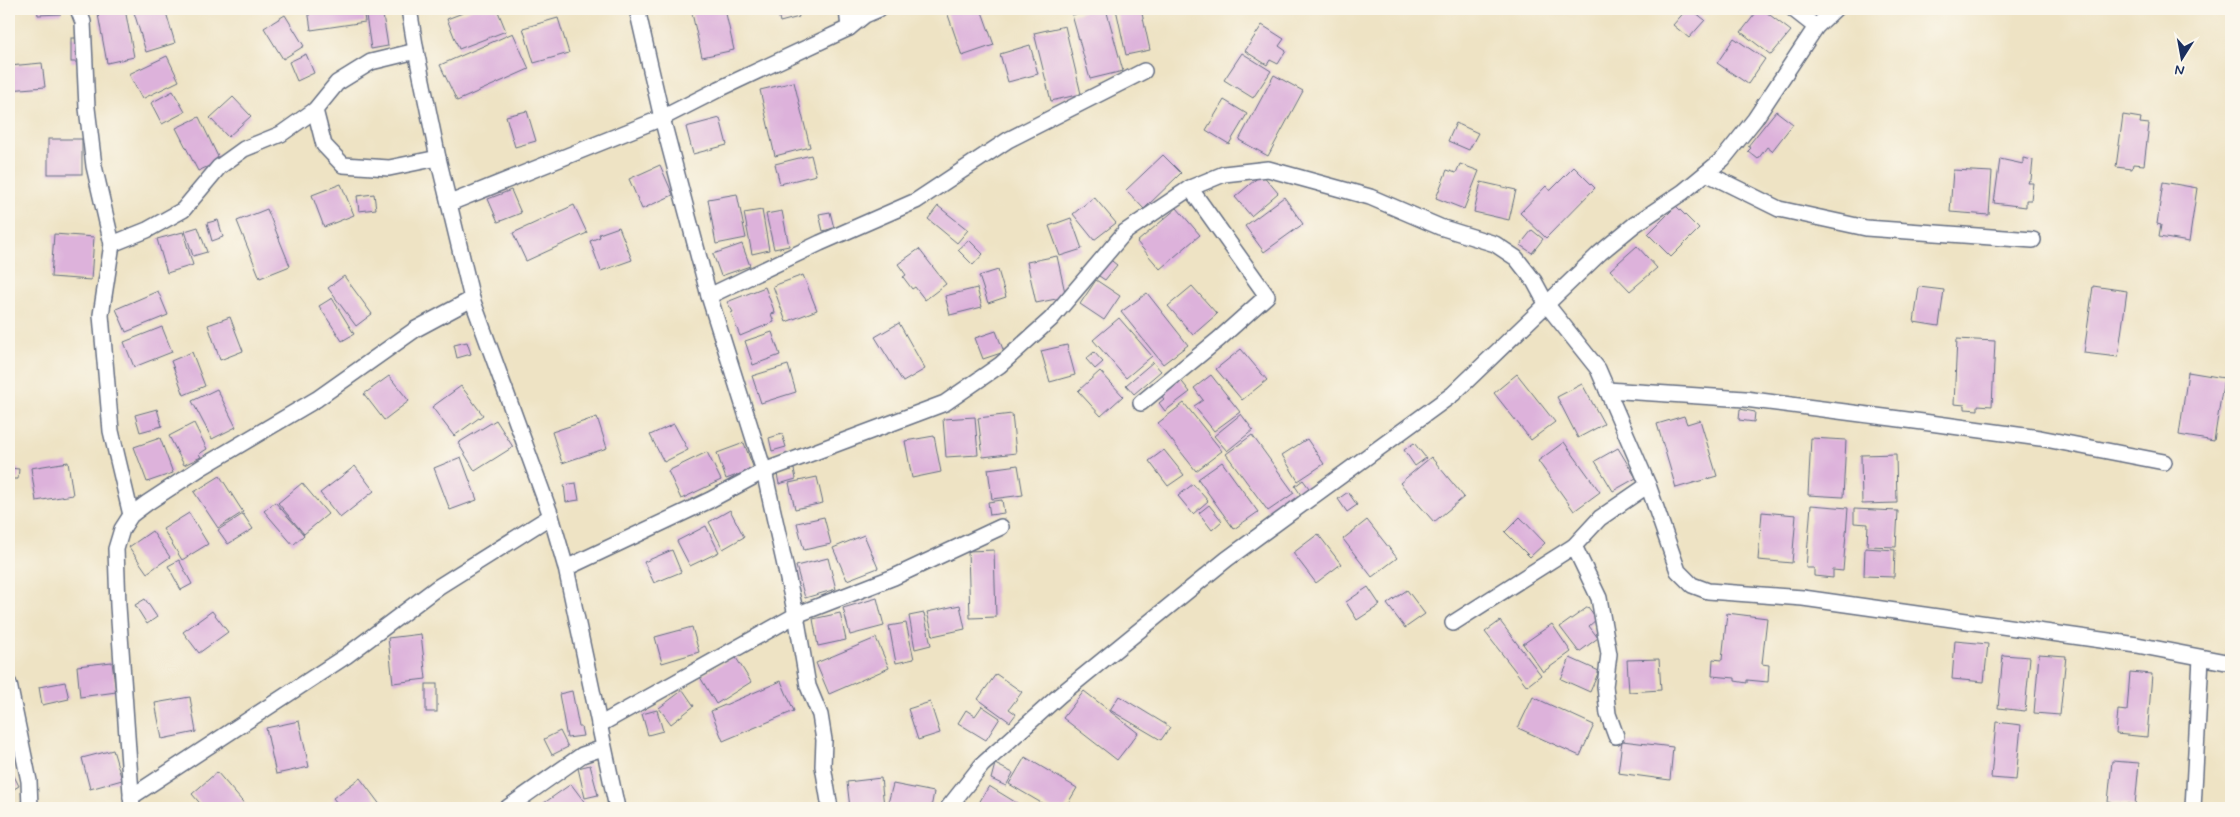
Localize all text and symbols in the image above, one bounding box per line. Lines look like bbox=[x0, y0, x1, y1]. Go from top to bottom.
north arrow bbox=[2158, 32, 2208, 82]
text: N bbox=[2173, 60, 2186, 80]

